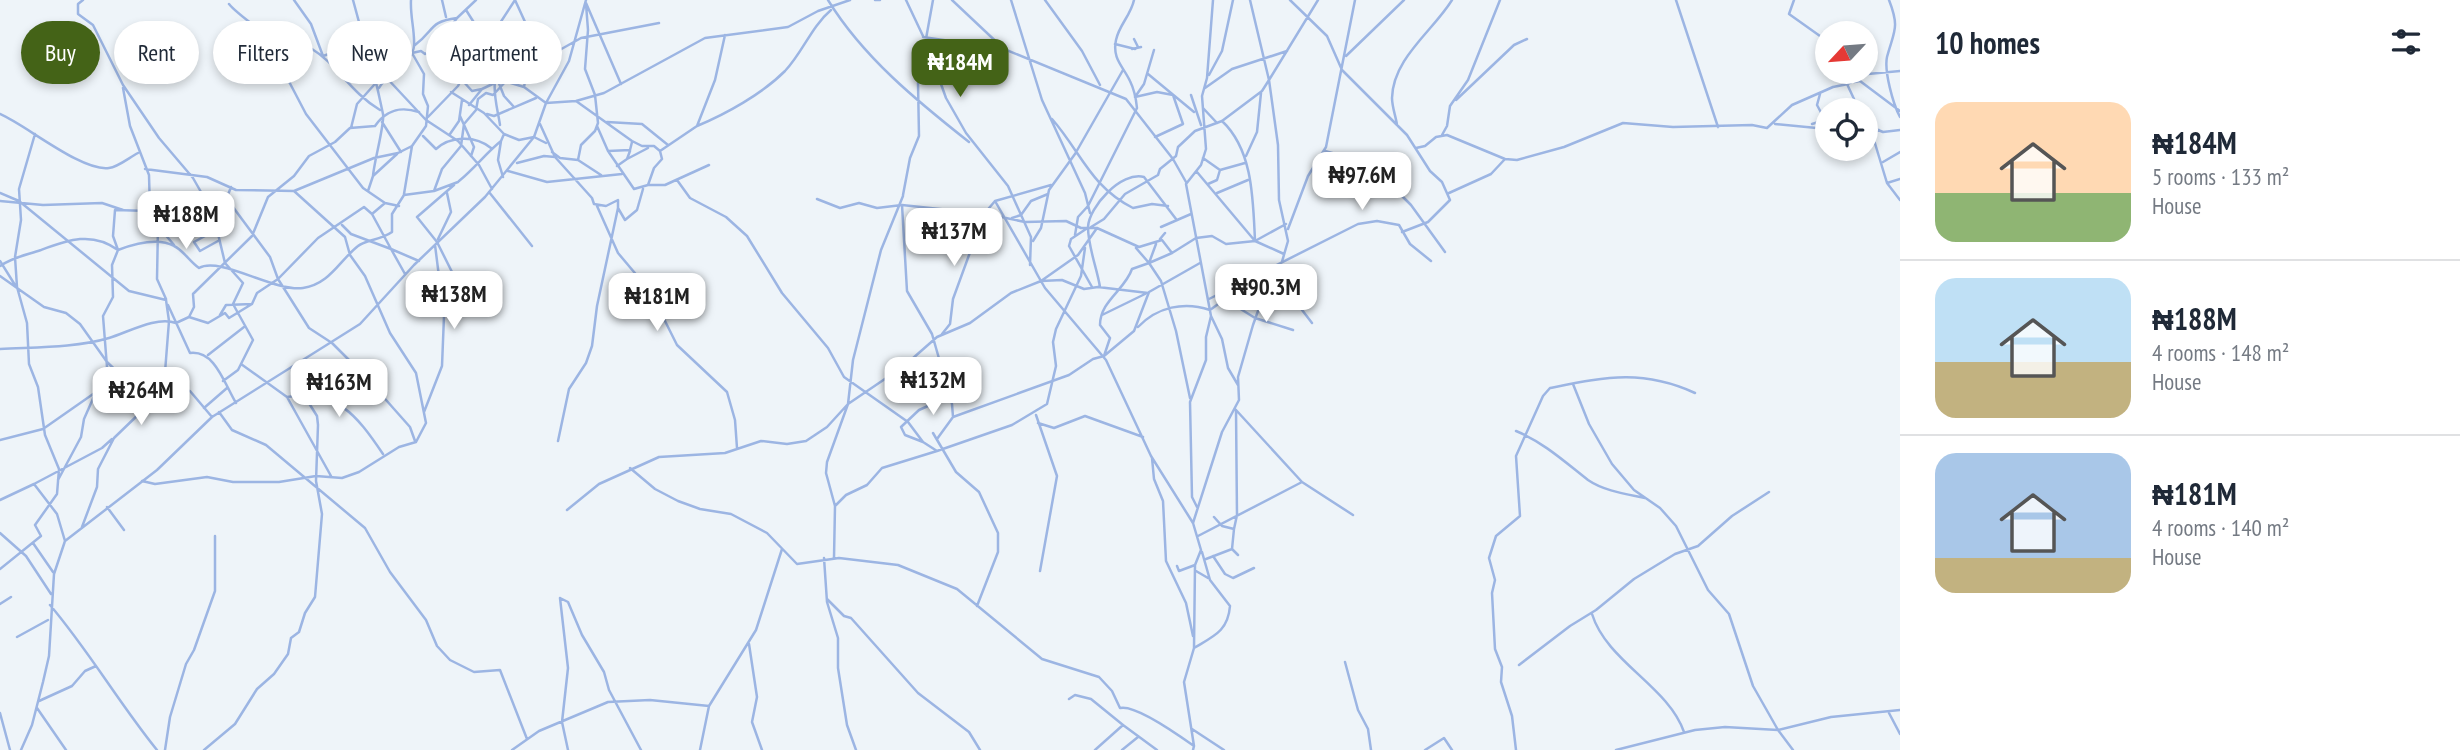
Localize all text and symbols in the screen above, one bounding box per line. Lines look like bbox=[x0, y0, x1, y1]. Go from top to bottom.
chip: Buy bbox=[21, 21, 100, 84]
chip: Rent bbox=[114, 21, 199, 84]
chip: Filters bbox=[213, 21, 313, 84]
chip: New bbox=[327, 21, 412, 84]
chip: Apartment bbox=[426, 21, 562, 84]
north arrow bbox=[1815, 21, 1878, 84]
map controls bbox=[1815, 21, 1878, 161]
text: 10 homes bbox=[1935, 23, 2040, 62]
icon: filters bbox=[2387, 23, 2425, 61]
pin: ₦184M bbox=[911, 40, 1009, 99]
text: ₦184M bbox=[928, 47, 992, 76]
button: locate bbox=[1815, 98, 1878, 161]
text: ₦184M bbox=[2152, 123, 2237, 162]
icon: home bbox=[1991, 130, 2075, 214]
pin: ₦97.6M bbox=[1305, 152, 1419, 212]
text: ₦97.6M bbox=[1328, 160, 1396, 189]
text: 5 rooms · 133 m² bbox=[2152, 162, 2289, 191]
pin: ₦188M bbox=[137, 191, 235, 251]
text: House bbox=[2152, 191, 2202, 220]
text: ₦188M bbox=[154, 199, 218, 228]
pin: ₦137M bbox=[905, 208, 1003, 268]
text: ₦137M bbox=[922, 216, 986, 245]
pin: ₦90.3M bbox=[1209, 264, 1323, 324]
pin: ₦138M bbox=[405, 272, 503, 331]
text: ₦90.3M bbox=[1231, 272, 1301, 301]
pin: ₦181M bbox=[608, 274, 706, 333]
text: ₦138M bbox=[422, 279, 486, 308]
text: ₦181M bbox=[625, 281, 689, 310]
text: ₦188M bbox=[2152, 299, 2237, 338]
icon: home bbox=[1991, 306, 2075, 390]
text: 4 rooms · 148 m² bbox=[2152, 338, 2289, 367]
pin: ₦132M bbox=[884, 358, 982, 417]
pin: ₦163M bbox=[290, 360, 388, 419]
text: ₦132M bbox=[901, 365, 965, 394]
text: ₦163M bbox=[307, 367, 371, 396]
text: House bbox=[2152, 367, 2202, 396]
pin: ₦264M bbox=[92, 368, 190, 427]
text: ₦264M bbox=[109, 375, 173, 404]
text: ₦181M bbox=[2152, 474, 2237, 513]
icon: home bbox=[1991, 481, 2075, 565]
text: 4 rooms · 140 m² bbox=[2152, 513, 2289, 542]
text: House bbox=[2152, 542, 2202, 571]

